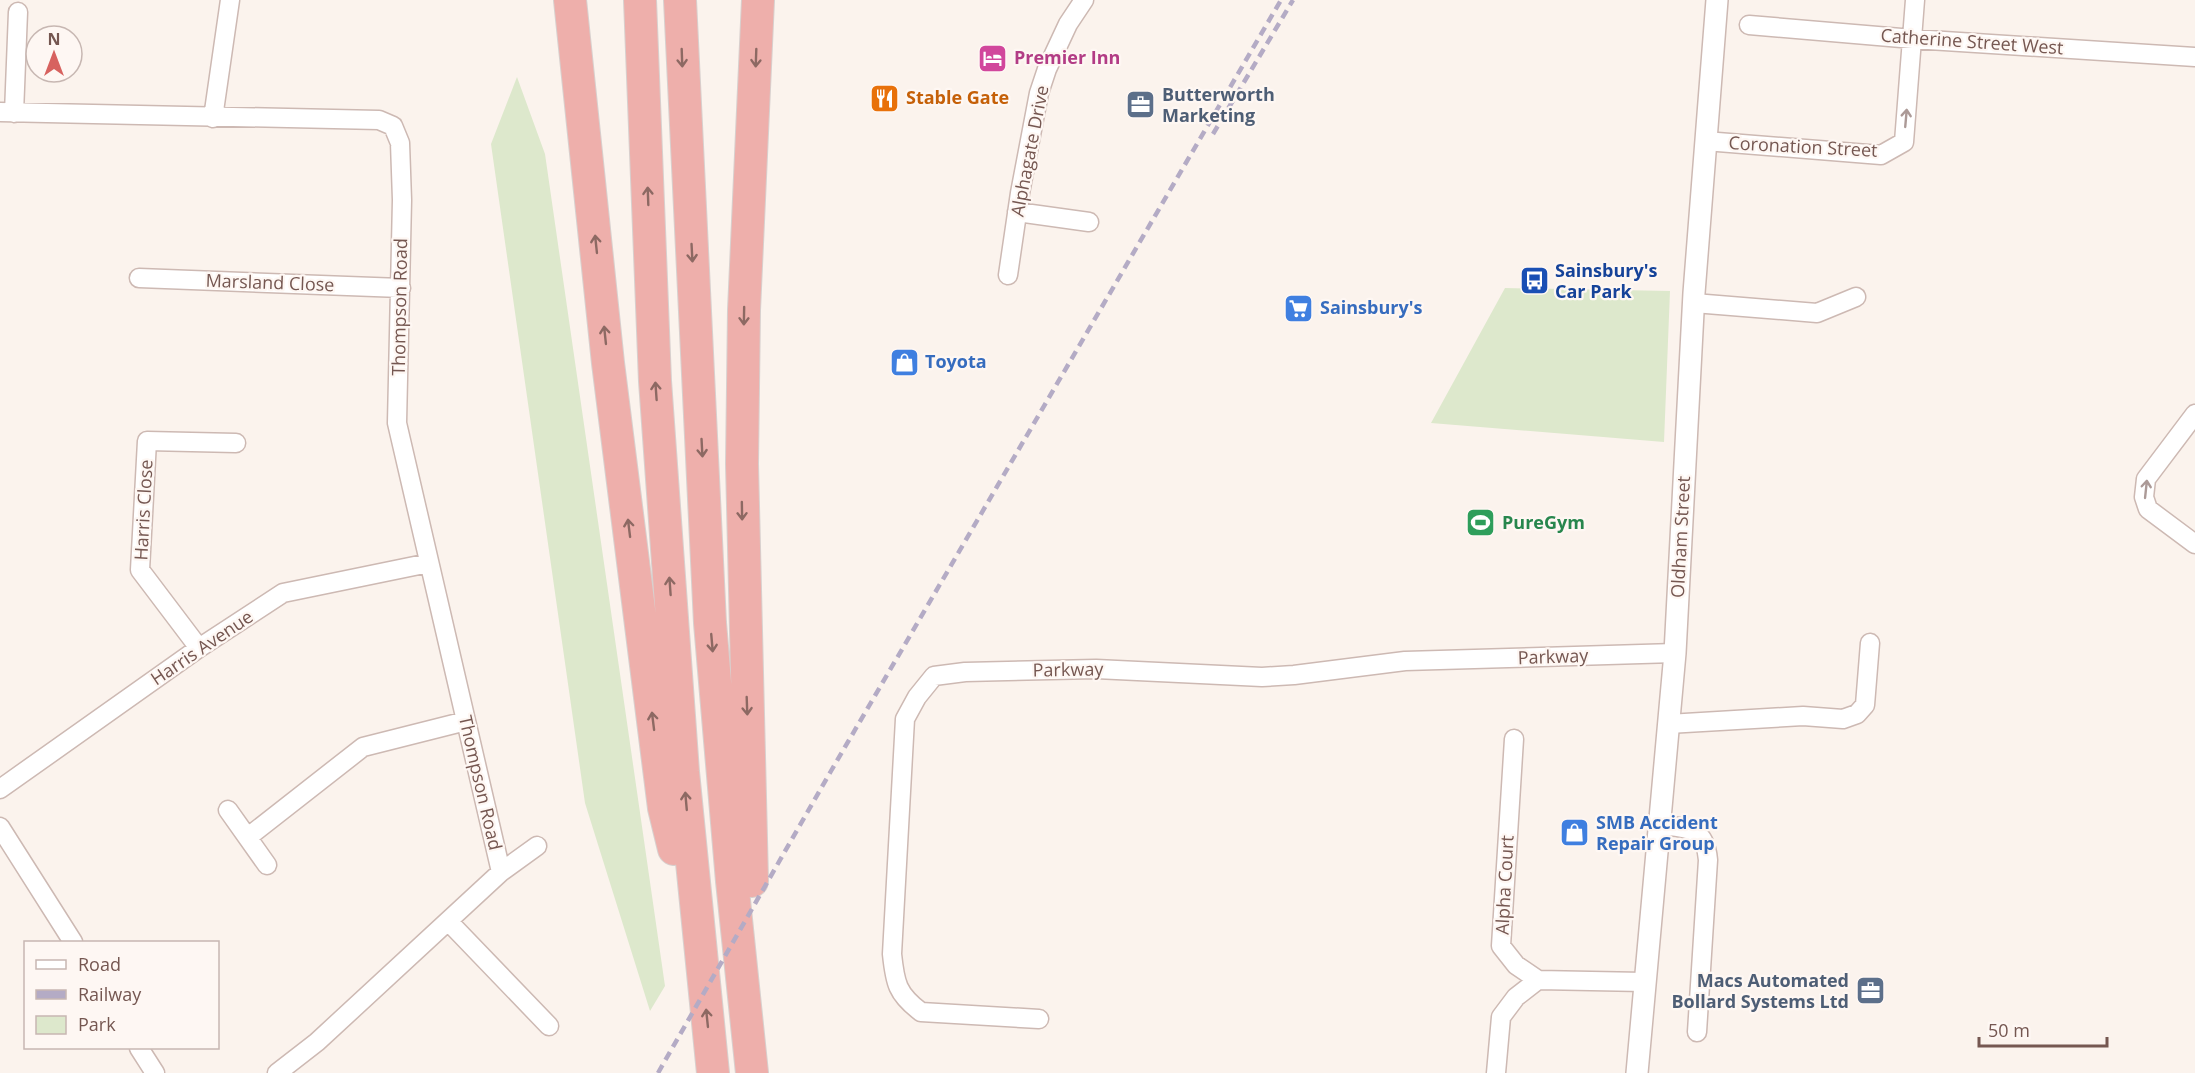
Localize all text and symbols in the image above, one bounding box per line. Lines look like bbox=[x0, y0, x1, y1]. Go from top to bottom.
street label: Catherine Street West bbox=[1880, 23, 2064, 59]
north arrow bbox=[24, 24, 84, 84]
text: N bbox=[47, 28, 61, 50]
hotel icon: Premier Inn bbox=[977, 42, 1009, 74]
place label: Premier Inn bbox=[1014, 45, 1120, 69]
one-way arrow bbox=[676, 48, 687, 68]
one-way arrow bbox=[751, 48, 762, 68]
restaurant icon: Stable Gate bbox=[869, 82, 901, 114]
place label: Butterworth Marketing bbox=[1162, 82, 1275, 127]
street label: Alphagate Drive bbox=[1005, 83, 1053, 218]
place label: Stable Gate bbox=[906, 85, 1009, 109]
office icon: Butterworth Marketing bbox=[1125, 89, 1157, 121]
one-way arrow bbox=[1901, 108, 1912, 128]
street label: Coronation Street bbox=[1728, 130, 1878, 162]
one-way arrow bbox=[642, 187, 653, 207]
one-way arrow bbox=[590, 234, 601, 254]
street label: Thompson Road bbox=[386, 238, 412, 376]
one-way arrow bbox=[686, 243, 697, 263]
place label: Sainsbury's Car Park bbox=[1555, 258, 1657, 303]
bus stop icon: Sainsbury's Car Park bbox=[1518, 265, 1550, 297]
street label: Marsland Close bbox=[205, 268, 335, 296]
supermarket icon: Sainsbury's bbox=[1283, 292, 1315, 324]
place label: Sainsbury's bbox=[1320, 295, 1422, 319]
one-way arrow bbox=[738, 306, 750, 326]
one-way arrow bbox=[599, 325, 610, 345]
shop icon: Toyota bbox=[888, 346, 920, 378]
place label: Toyota bbox=[925, 349, 987, 373]
one-way arrow bbox=[651, 382, 662, 402]
one-way arrow bbox=[696, 437, 707, 457]
street label: Harris Close bbox=[128, 459, 158, 561]
street label: Oldham Street bbox=[1665, 475, 1695, 599]
one-way arrow bbox=[2140, 480, 2151, 499]
one-way arrow bbox=[736, 501, 748, 521]
sports icon: PureGym bbox=[1465, 507, 1497, 539]
place label: PureGym bbox=[1502, 510, 1585, 534]
one-way arrow bbox=[623, 519, 634, 538]
one-way arrow bbox=[664, 576, 675, 596]
street label: Harris Avenue bbox=[146, 604, 257, 690]
one-way arrow bbox=[707, 632, 718, 652]
street label: Parkway bbox=[1517, 643, 1590, 669]
street label: Parkway bbox=[1032, 656, 1104, 682]
one-way arrow bbox=[741, 696, 752, 716]
one-way arrow bbox=[648, 712, 659, 732]
street label: Thompson Road bbox=[454, 713, 508, 852]
one-way arrow bbox=[680, 792, 691, 812]
place label: SMB Accident Repair Group bbox=[1596, 810, 1718, 855]
shop icon: SMB Accident Repair Group bbox=[1559, 817, 1591, 849]
street label: Alpha Court bbox=[1489, 835, 1519, 935]
legend bbox=[24, 941, 219, 1049]
text: Road bbox=[78, 952, 121, 976]
place label: Macs Automated Bollard Systems Ltd bbox=[1671, 968, 1849, 1013]
office icon: Macs Automated Bollard Systems Ltd bbox=[1854, 975, 1886, 1007]
text: Railway bbox=[78, 982, 142, 1006]
one-way arrow bbox=[701, 1009, 712, 1029]
scale bar bbox=[1979, 1010, 2106, 1048]
text: Park bbox=[78, 1012, 116, 1036]
text: 50 m bbox=[1988, 1018, 2030, 1042]

